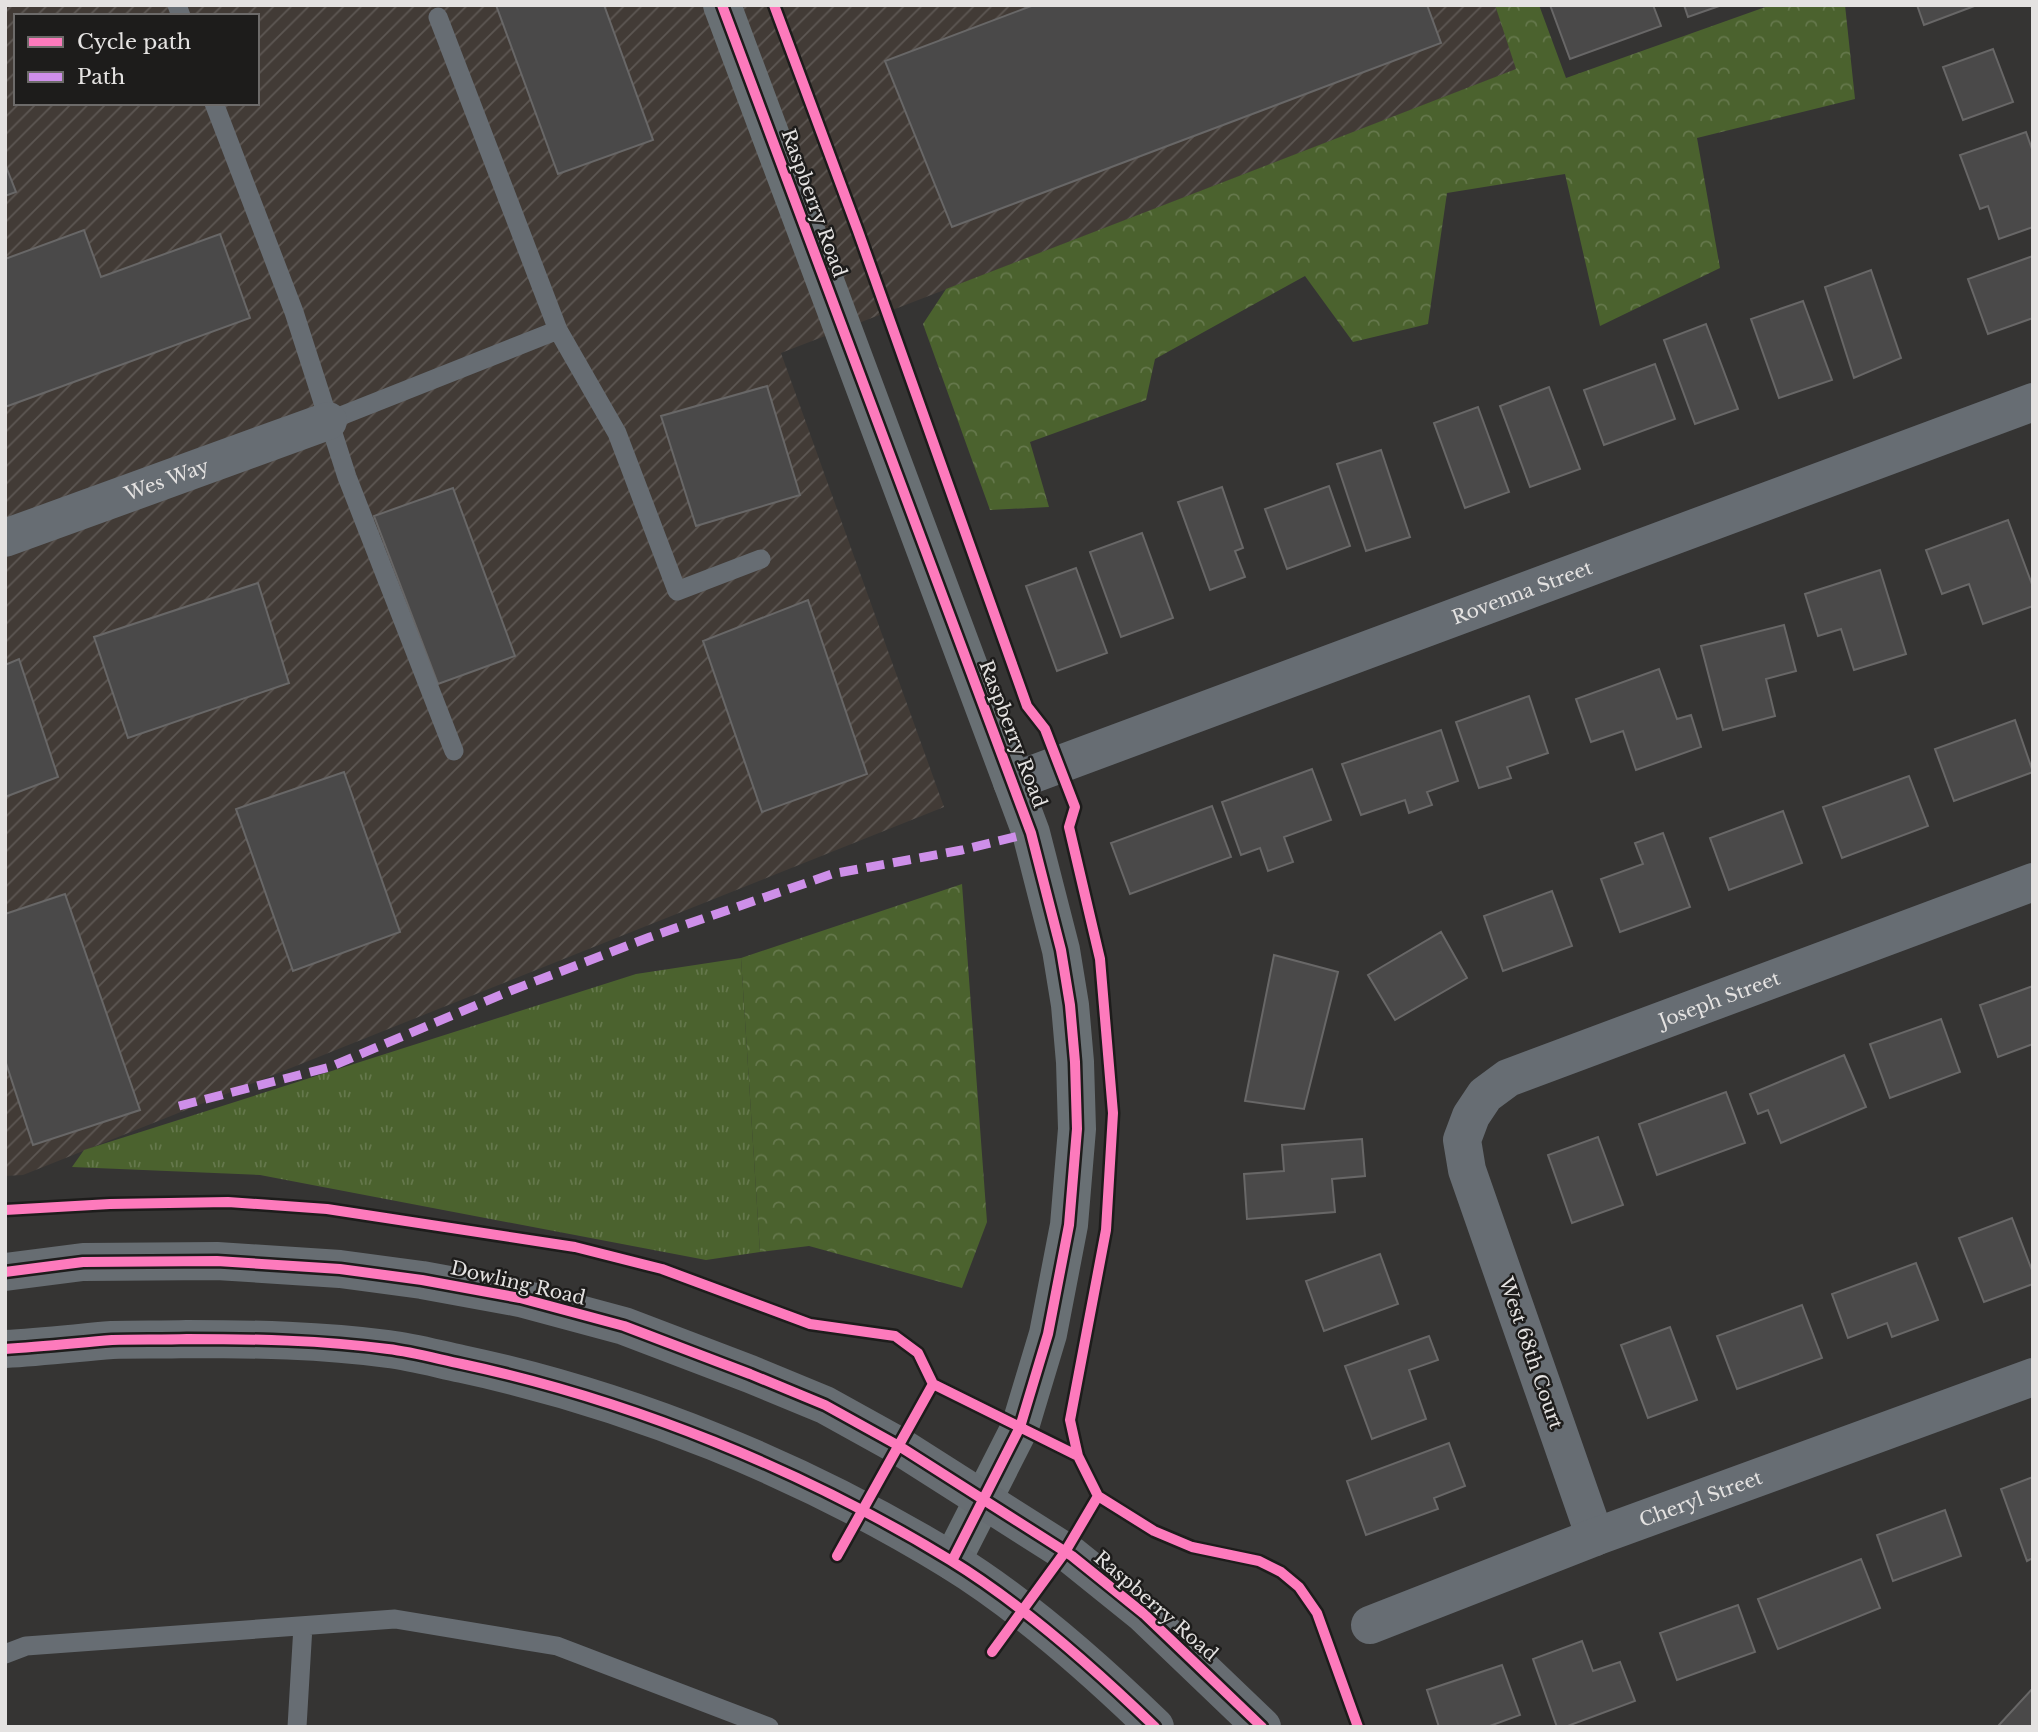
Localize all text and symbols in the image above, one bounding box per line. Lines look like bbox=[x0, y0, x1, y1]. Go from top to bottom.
legend bbox=[14, 14, 259, 105]
text: Cycle path bbox=[77, 29, 191, 55]
text: Path bbox=[77, 64, 125, 90]
street label: Raspberry Road bbox=[777, 126, 852, 280]
street label: Wes Way bbox=[120, 454, 212, 506]
street label: Rovenna Street bbox=[1448, 555, 1596, 629]
street label: Raspberry Road bbox=[974, 657, 1052, 811]
street label: Joseph Street bbox=[1653, 966, 1784, 1033]
street label: Dowling Road bbox=[448, 1256, 588, 1310]
street label: West 68th Court bbox=[1494, 1273, 1568, 1433]
street label: Cheryl Street bbox=[1636, 1465, 1766, 1531]
street label: Raspberry Road bbox=[1090, 1546, 1223, 1666]

